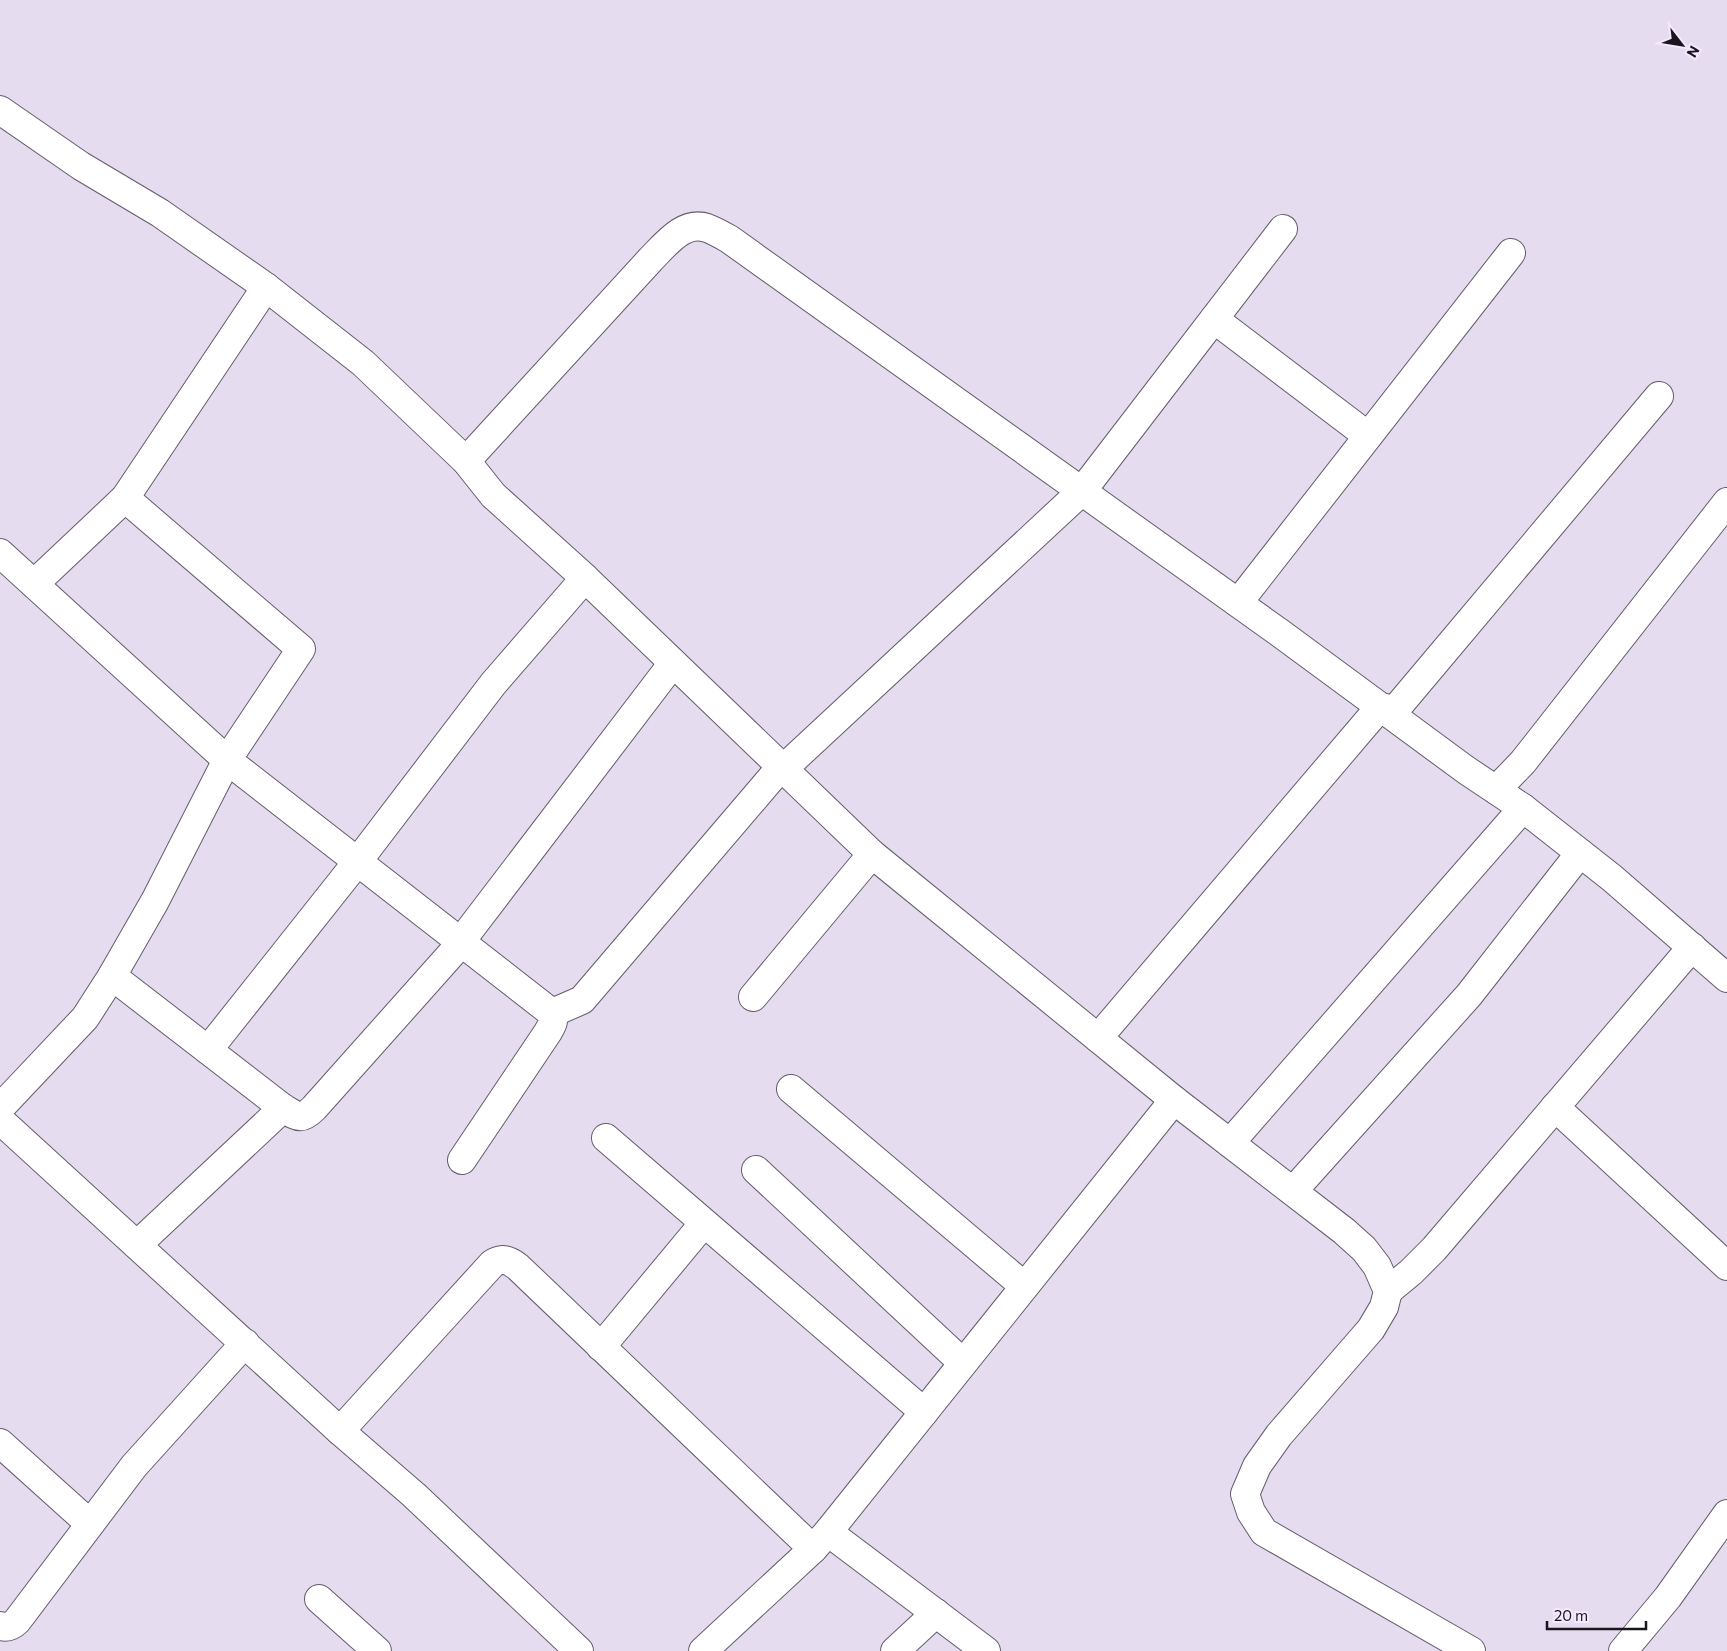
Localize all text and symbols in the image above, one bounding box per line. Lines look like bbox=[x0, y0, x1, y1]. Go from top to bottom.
north arrow bbox=[1657, 20, 1707, 70]
text: N bbox=[1684, 43, 1704, 61]
scale bar bbox=[1547, 1598, 1646, 1630]
text: 20 m bbox=[1554, 1606, 1588, 1624]

